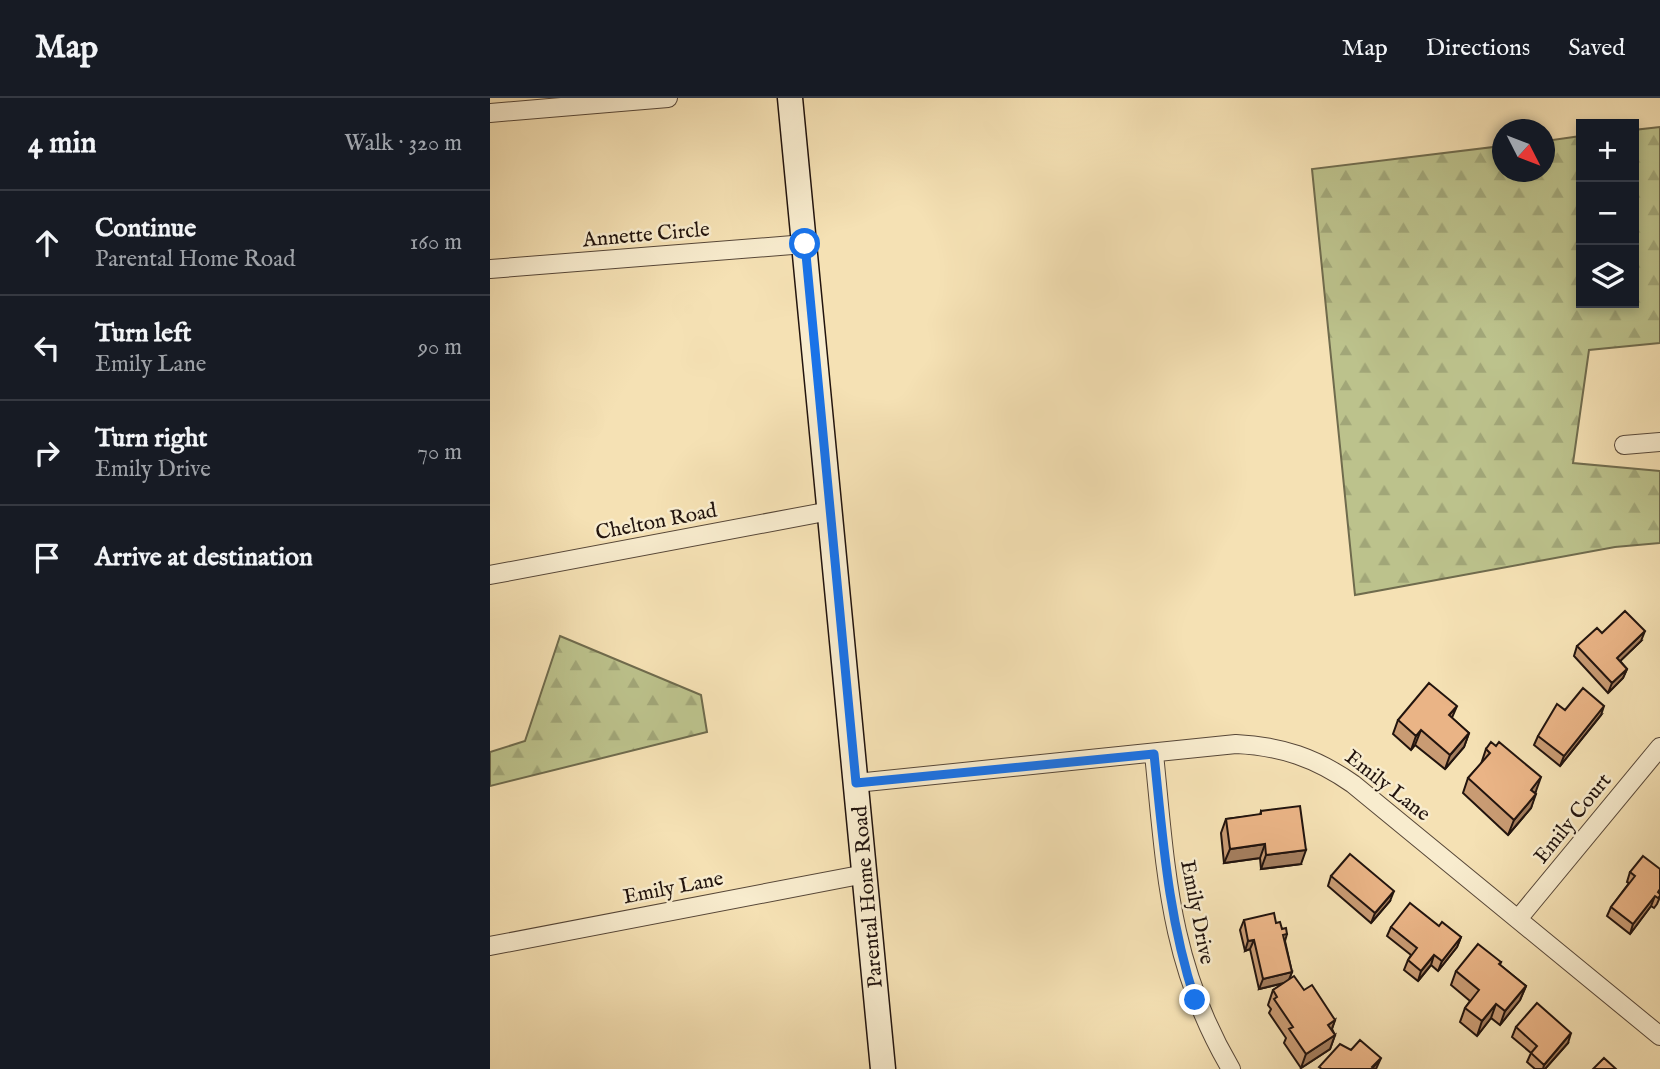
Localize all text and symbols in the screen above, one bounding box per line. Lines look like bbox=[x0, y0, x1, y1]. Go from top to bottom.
text: Map bbox=[35, 27, 98, 69]
text: Map bbox=[1342, 33, 1388, 64]
text: Directions bbox=[1426, 33, 1530, 64]
text: Saved bbox=[1568, 33, 1625, 64]
north arrow bbox=[1492, 119, 1555, 182]
map controls bbox=[1576, 119, 1639, 308]
button: + bbox=[1576, 119, 1639, 182]
text: 4 min bbox=[28, 125, 96, 163]
text: Walk · 320 m bbox=[344, 129, 462, 158]
button: − bbox=[1576, 182, 1639, 245]
text: Continue bbox=[95, 212, 196, 245]
street label: Annette Circle bbox=[580, 216, 711, 255]
icon: ahead bbox=[28, 224, 66, 262]
text: 160 m bbox=[410, 228, 462, 257]
route start bbox=[789, 228, 820, 259]
text: Parental Home Road bbox=[95, 245, 295, 274]
button: layers bbox=[1576, 245, 1639, 308]
text: Turn left bbox=[95, 317, 192, 350]
icon: left bbox=[28, 329, 66, 367]
text: 90 m bbox=[418, 333, 462, 362]
text: Emily Lane bbox=[95, 350, 206, 379]
text: Turn right bbox=[95, 422, 208, 455]
icon: right bbox=[28, 434, 66, 472]
text: 70 m bbox=[417, 438, 462, 467]
text: Emily Drive bbox=[95, 455, 211, 484]
street label: Chelton Road bbox=[593, 497, 720, 547]
icon: arrive bbox=[28, 539, 66, 577]
text: Arrive at destination bbox=[95, 541, 313, 574]
street label: Emily Lane bbox=[1339, 744, 1436, 828]
street label: Emily Court bbox=[1528, 768, 1618, 870]
street label: Parental Home Road bbox=[847, 804, 890, 989]
street label: Emily Drive bbox=[1173, 858, 1220, 967]
street label: Emily Lane bbox=[621, 865, 726, 911]
route end bbox=[1179, 984, 1210, 1015]

